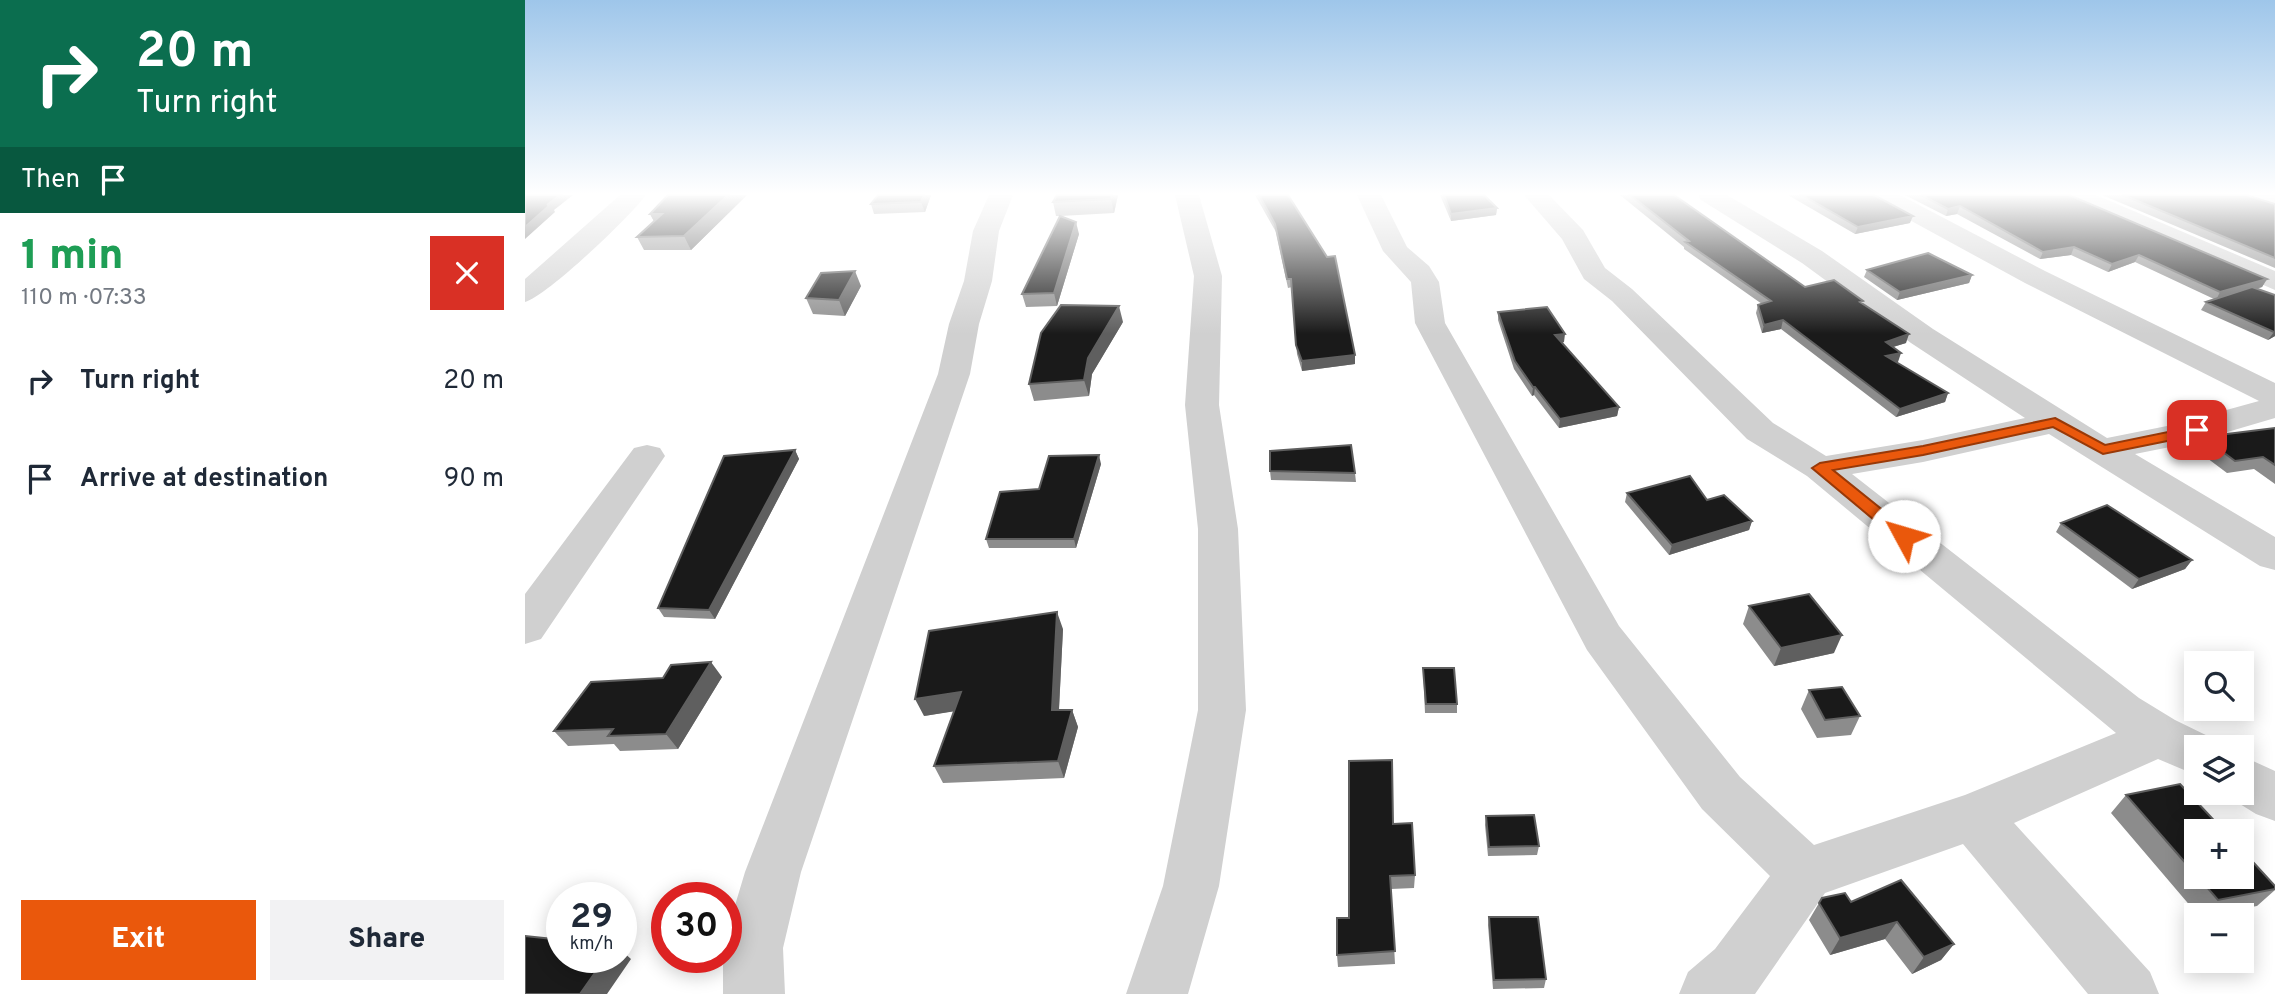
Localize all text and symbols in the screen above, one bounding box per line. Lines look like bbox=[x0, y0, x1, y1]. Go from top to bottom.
text: 20 m bbox=[136, 23, 253, 85]
icon: right bbox=[21, 28, 112, 119]
text: Turn right bbox=[136, 84, 278, 124]
icon: arrive bbox=[94, 161, 132, 199]
text: Then bbox=[21, 164, 80, 197]
text: 1 min bbox=[21, 231, 124, 284]
button: close bbox=[430, 236, 504, 310]
text: 110 m · 07:33 bbox=[21, 284, 147, 313]
icon: right bbox=[21, 362, 59, 400]
text: Turn right bbox=[80, 365, 200, 398]
text: 20 m bbox=[443, 365, 504, 398]
pin bbox=[2167, 400, 2227, 460]
icon: arrive bbox=[2178, 411, 2216, 449]
icon: arrive bbox=[21, 460, 59, 498]
text: Arrive at destination bbox=[80, 463, 328, 496]
text: 90 m bbox=[444, 463, 504, 496]
position arrow bbox=[1867, 499, 1941, 573]
map controls bbox=[2184, 651, 2254, 973]
button: search bbox=[2184, 651, 2254, 721]
button: layers bbox=[2184, 735, 2254, 805]
button: + bbox=[2184, 819, 2254, 889]
speed limit sign: 30 bbox=[651, 882, 742, 973]
text: 29 bbox=[570, 896, 613, 940]
button: Exit bbox=[21, 900, 256, 980]
button: Share bbox=[270, 900, 504, 980]
button: − bbox=[2184, 903, 2254, 973]
text: km/h bbox=[570, 933, 613, 956]

